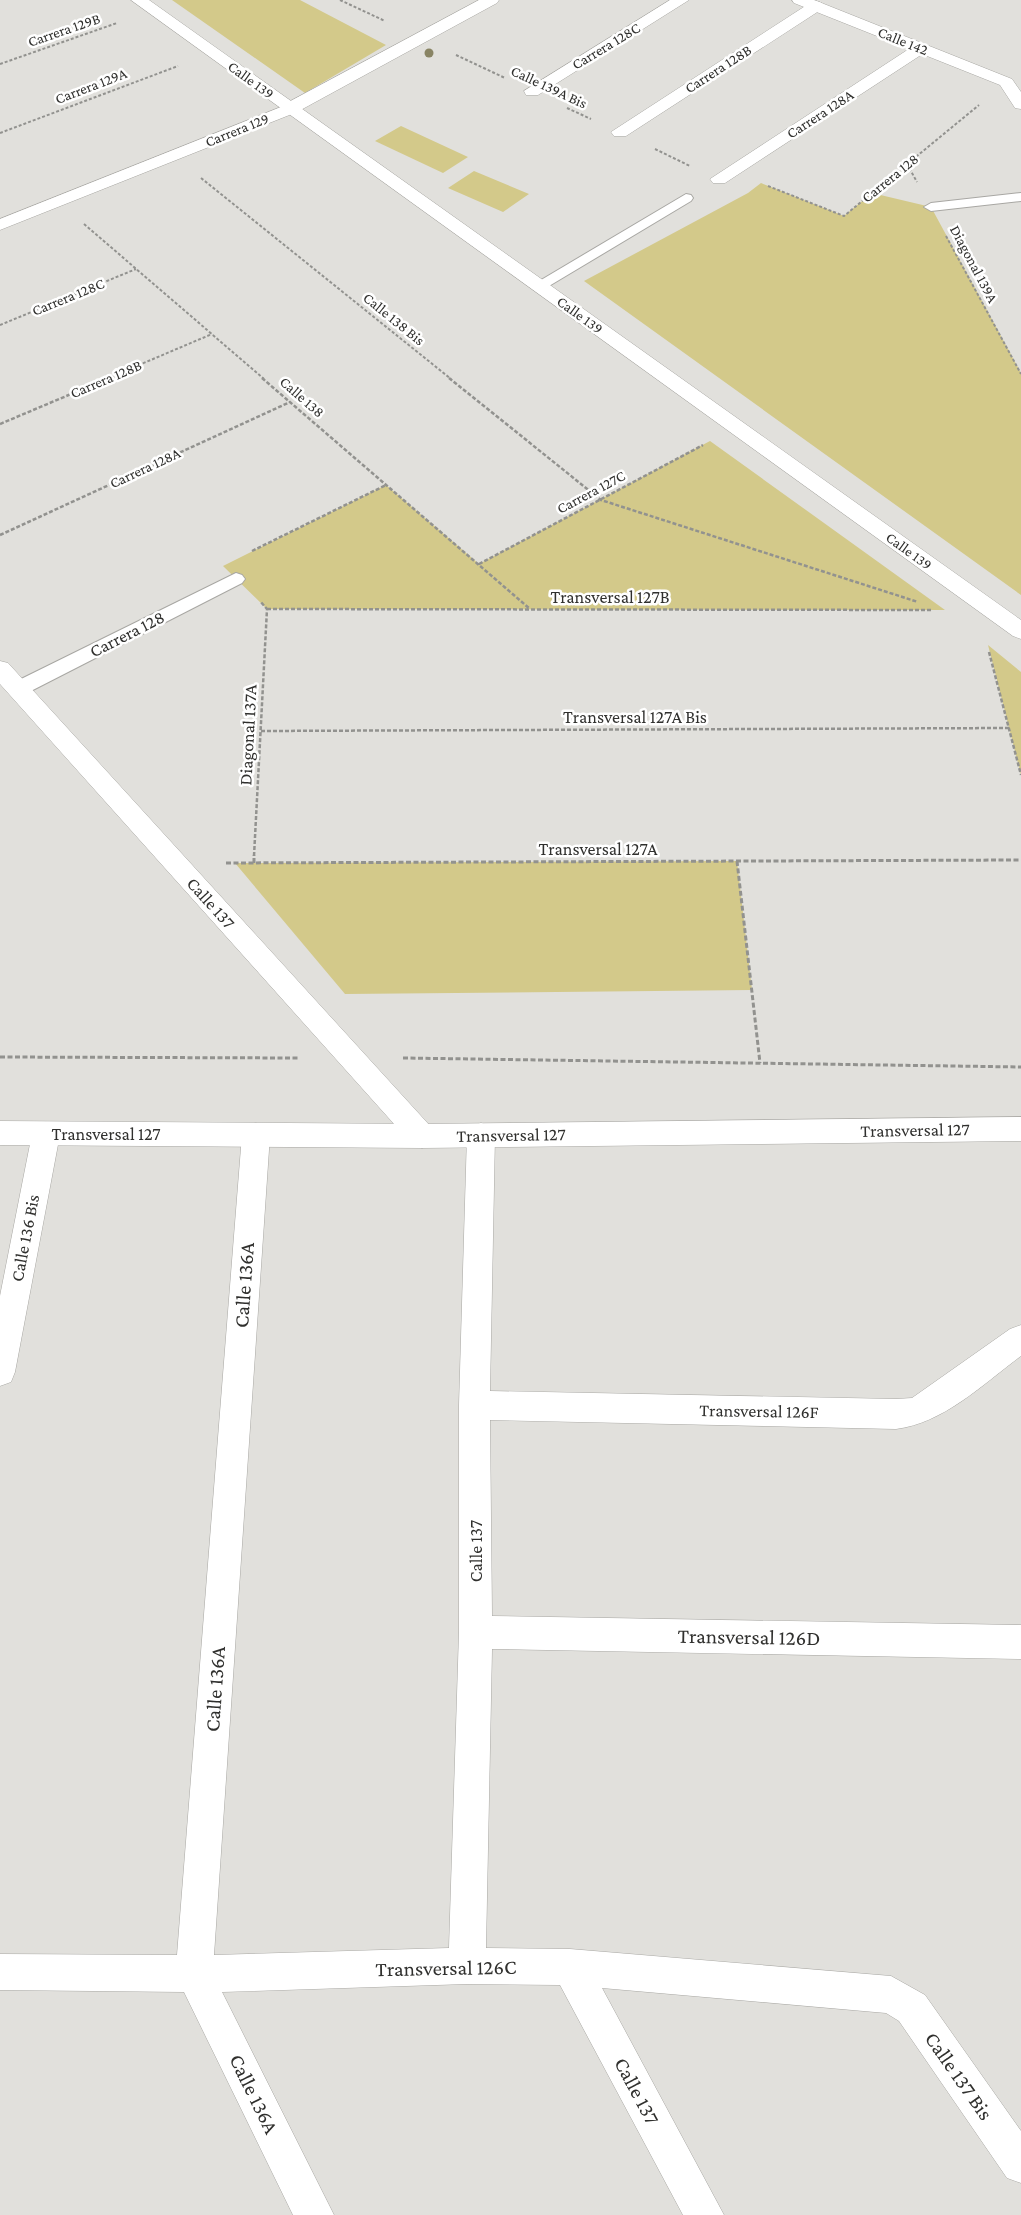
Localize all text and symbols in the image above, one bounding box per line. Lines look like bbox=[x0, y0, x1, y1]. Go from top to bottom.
street label: Carrera 129B bbox=[26, 10, 102, 50]
street label: Carrera 128C bbox=[569, 19, 643, 73]
street label: Calle 142 bbox=[876, 24, 930, 58]
street label: Carrera 128B bbox=[682, 42, 754, 96]
street label: Calle 139 bbox=[225, 58, 277, 102]
street label: Calle 139A Bis bbox=[509, 62, 590, 112]
street label: Carrera 129A bbox=[53, 65, 130, 107]
street label: Carrera 128A bbox=[784, 86, 857, 141]
street label: Carrera 129 bbox=[203, 110, 271, 150]
street label: Carrera 128 bbox=[859, 150, 921, 206]
street label: Diagonal 139A bbox=[946, 223, 1001, 306]
street label: Carrera 128C bbox=[30, 275, 107, 319]
street label: Calle 138 Bis bbox=[360, 289, 428, 349]
street label: Calle 139 bbox=[554, 293, 606, 337]
street label: Carrera 128B bbox=[68, 357, 144, 401]
street label: Calle 138 bbox=[277, 374, 327, 420]
street label: Carrera 128A bbox=[107, 444, 183, 491]
street label: Carrera 127C bbox=[554, 467, 628, 517]
street label: Calle 139 bbox=[883, 529, 935, 573]
street label: Transversal 127B bbox=[550, 587, 670, 607]
street label: Carrera 128 bbox=[86, 607, 168, 661]
street label: Diagonal 137A bbox=[235, 683, 261, 786]
street label: Transversal 127A Bis bbox=[563, 707, 707, 727]
street label: Transversal 127A bbox=[539, 839, 658, 859]
street label: Calle 137 bbox=[183, 873, 239, 933]
street label: Transversal 127 bbox=[860, 1119, 970, 1141]
street label: Transversal 127 bbox=[51, 1124, 161, 1144]
street label: Transversal 127 bbox=[456, 1124, 566, 1146]
street label: Calle 136 Bis bbox=[7, 1193, 43, 1283]
street label: Calle 136A bbox=[229, 1241, 259, 1329]
street label: Transversal 126F bbox=[699, 1400, 819, 1422]
street label: Calle 137 bbox=[466, 1520, 486, 1582]
street label: Transversal 126D bbox=[677, 1624, 821, 1650]
street label: Calle 136A bbox=[200, 1645, 230, 1733]
street label: Transversal 126C bbox=[375, 1955, 517, 1981]
street label: Calle 137 Bis bbox=[920, 2027, 998, 2125]
street label: Calle 136A bbox=[224, 2050, 284, 2138]
street label: Calle 137 bbox=[609, 2053, 665, 2129]

